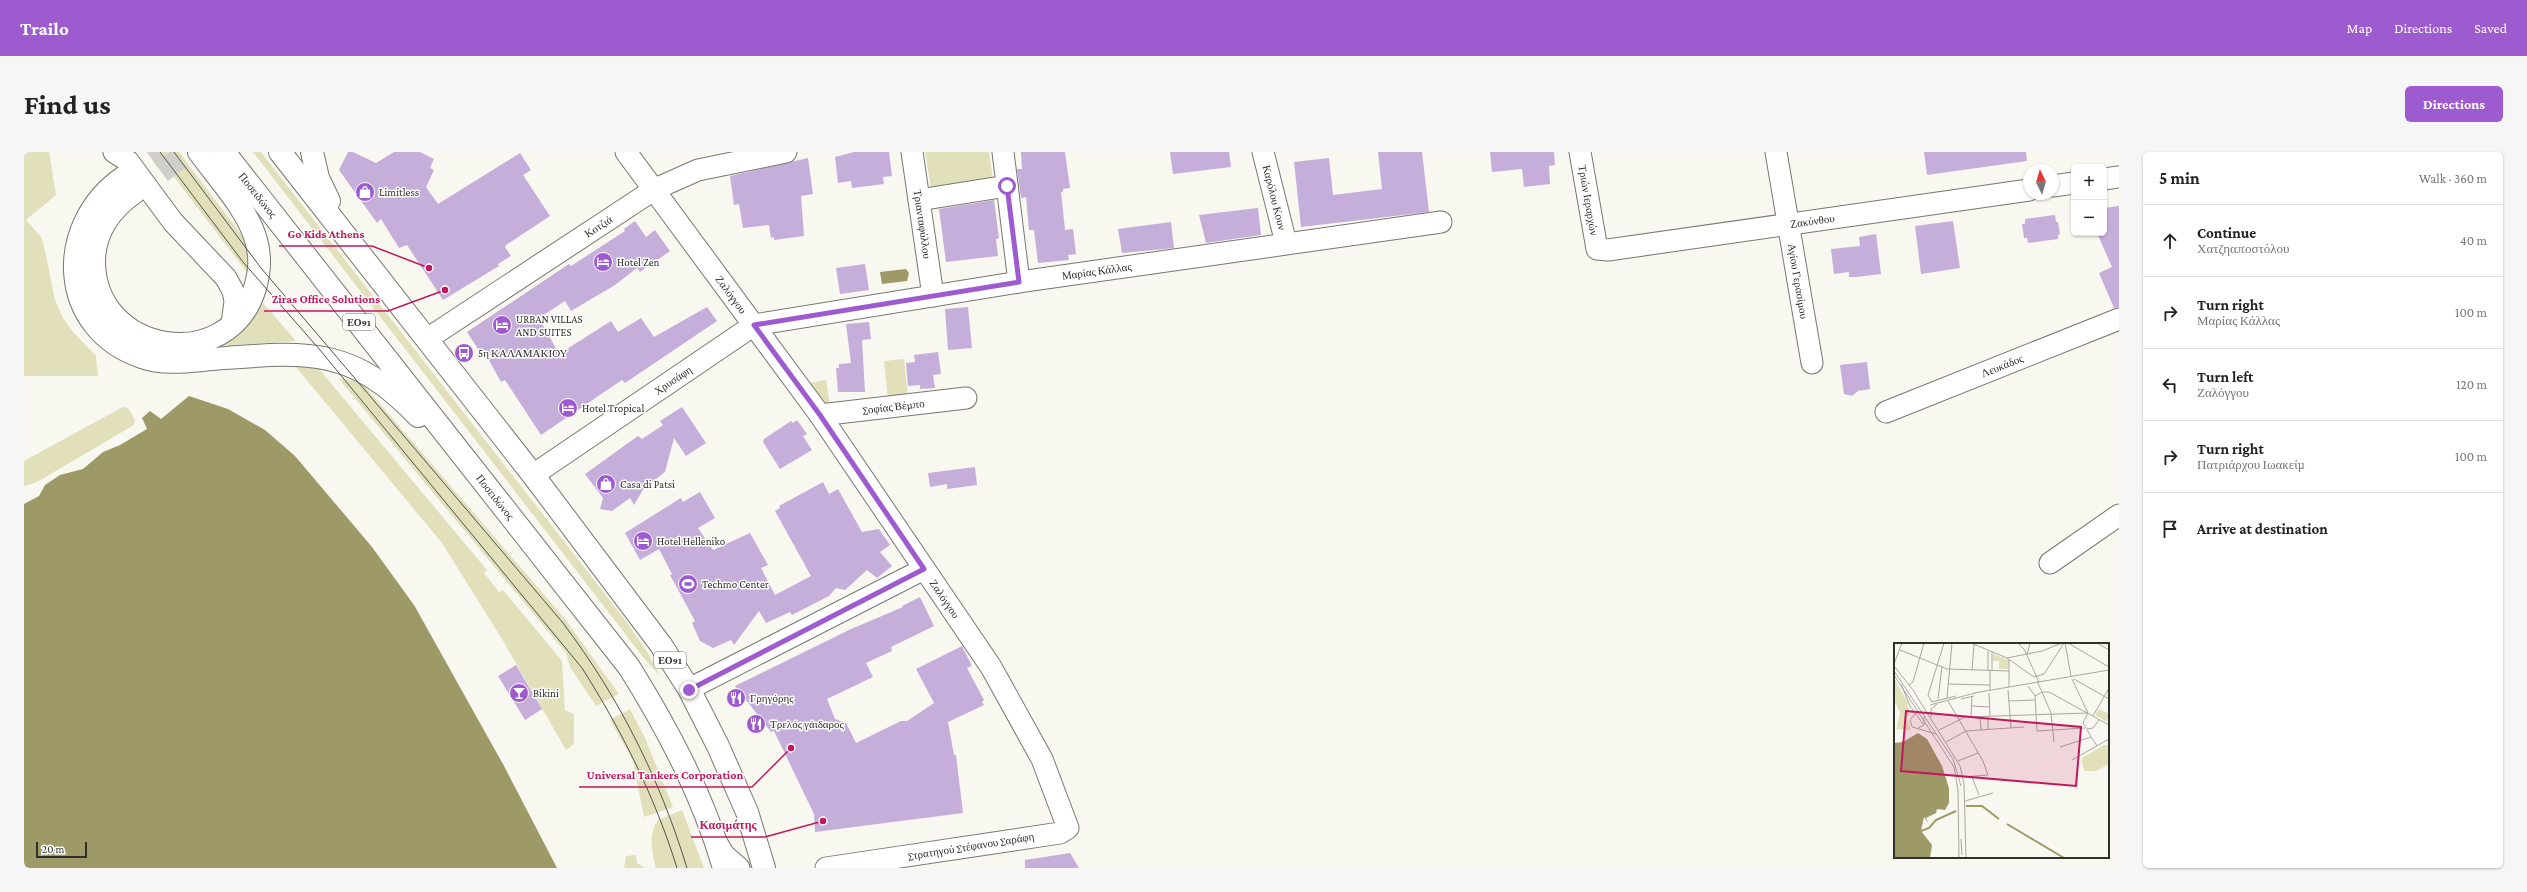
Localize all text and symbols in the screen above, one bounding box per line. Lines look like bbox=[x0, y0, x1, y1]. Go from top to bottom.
text: Trailo bbox=[20, 18, 69, 39]
text: Map bbox=[2347, 20, 2372, 36]
text: Directions bbox=[2394, 20, 2452, 36]
text: Saved bbox=[2474, 20, 2507, 36]
button: Directions bbox=[2405, 86, 2503, 122]
text: Find us bbox=[24, 89, 111, 120]
street label: Καρόλου Κουν bbox=[1261, 164, 1288, 231]
street label: Τριών Ιεραρχών bbox=[1576, 164, 1601, 236]
north arrow bbox=[2023, 164, 2059, 200]
map controls bbox=[2071, 164, 2107, 236]
button: + bbox=[2071, 164, 2107, 200]
text: 5 min bbox=[2159, 169, 2200, 188]
street label: Ποσειδώνος bbox=[237, 170, 280, 221]
text: Walk · 360 m bbox=[2419, 171, 2487, 186]
route start bbox=[998, 177, 1016, 195]
shop icon: Limitless bbox=[354, 181, 376, 203]
place label: Limitless bbox=[379, 186, 419, 198]
street label: Τριανταφύλλου bbox=[912, 189, 934, 260]
button: − bbox=[2071, 200, 2107, 236]
street label: Ζακύνθου bbox=[1789, 212, 1836, 230]
street label: Κοτζιά bbox=[582, 213, 615, 240]
callout: Go Kids Athens bbox=[279, 222, 372, 246]
text: Continue bbox=[2197, 225, 2256, 241]
text: Go Kids Athens bbox=[288, 227, 365, 241]
icon: ahead bbox=[2159, 230, 2181, 252]
text: 40 m bbox=[2460, 233, 2487, 248]
text: Χατζηαποστόλου bbox=[2197, 241, 2289, 256]
street label: Αγίου Γερασίμου bbox=[1786, 243, 1810, 320]
hotel icon: Hotel Zen bbox=[592, 251, 614, 273]
place label: Hotel Zen bbox=[617, 256, 660, 268]
street label: Μαρίας Κάλλας bbox=[1061, 260, 1133, 282]
street label: Ζαλόγγου bbox=[713, 273, 749, 316]
callout: Ziras Office Solutions bbox=[264, 287, 388, 311]
text: Ziras Office Solutions bbox=[272, 292, 380, 306]
text: Turn right bbox=[2197, 297, 2264, 313]
icon: right bbox=[2159, 302, 2181, 324]
text: 100 m bbox=[2455, 305, 2487, 320]
place label: URBAN VILLAS AND SUITES bbox=[516, 313, 583, 338]
text: Μαρίας Κάλλας bbox=[2197, 313, 2280, 328]
road number: ΕΟ91 bbox=[343, 314, 375, 330]
hotel icon: URBAN VILLAS AND SUITES bbox=[491, 314, 513, 336]
bus stop icon: 5η ΚΑΛΑΜΑΚΙΟΥ bbox=[453, 342, 475, 364]
place label: 5η ΚΑΛΑΜΑΚΙΟΥ bbox=[478, 347, 568, 359]
street label: Λευκάδος bbox=[1979, 352, 2025, 379]
street label: Χρυσάφη bbox=[652, 363, 694, 397]
text: Turn left bbox=[2197, 369, 2253, 385]
icon: left bbox=[2159, 374, 2181, 396]
text: 120 m bbox=[2456, 377, 2487, 392]
text: Ζαλόγγου bbox=[2197, 385, 2249, 400]
hotel icon: Hotel Tropical bbox=[557, 397, 579, 419]
street label: Σοφίας Βέμπο bbox=[862, 397, 926, 416]
place label: Hotel Tropical bbox=[582, 402, 644, 415]
text: Turn right bbox=[2197, 441, 2264, 457]
icon: right bbox=[2159, 446, 2181, 468]
text: 100 m bbox=[2455, 449, 2487, 464]
text: Πατριάρχου Ιωακείμ bbox=[2197, 457, 2305, 472]
street label: Ποσειδώνος bbox=[474, 472, 517, 523]
shop icon: Casa di Patsi bbox=[595, 473, 617, 495]
place label: Casa di Patsi bbox=[620, 478, 675, 490]
icon: arrive bbox=[2159, 518, 2181, 540]
text: Arrive at destination bbox=[2197, 521, 2328, 537]
hotel icon: Hotel Helleniko bbox=[632, 530, 654, 552]
place label: Hotel Helleniko bbox=[657, 535, 726, 547]
sports icon: Techmo Center bbox=[677, 573, 699, 595]
street label: Ζαλόγγου bbox=[927, 577, 962, 621]
place label: Techmo Center bbox=[702, 578, 769, 590]
inset map bbox=[1894, 643, 2109, 858]
road number: ΕΟ91 bbox=[654, 652, 686, 668]
route end bbox=[680, 681, 698, 699]
bar icon: Bikini bbox=[508, 682, 530, 704]
place label: Bikini bbox=[533, 687, 559, 699]
restaurant icon: Γρηγόρης bbox=[725, 687, 747, 709]
place label: Γρηγόρης bbox=[750, 692, 794, 704]
restaurant icon: Τρελός γάιδαρος bbox=[745, 713, 767, 735]
place label: Τρελός γάιδαρος bbox=[770, 718, 845, 730]
callout: Universal Tankers Corporation bbox=[579, 763, 752, 787]
text: Universal Tankers Corporation bbox=[587, 768, 744, 782]
callout: Κασιμάτης bbox=[691, 813, 765, 837]
text: Κασιμάτης bbox=[699, 818, 757, 832]
street label: Στρατηγού Στέφανου Σαράφη bbox=[907, 830, 1035, 862]
scale bar bbox=[36, 840, 87, 859]
text: 20 m bbox=[42, 843, 64, 855]

